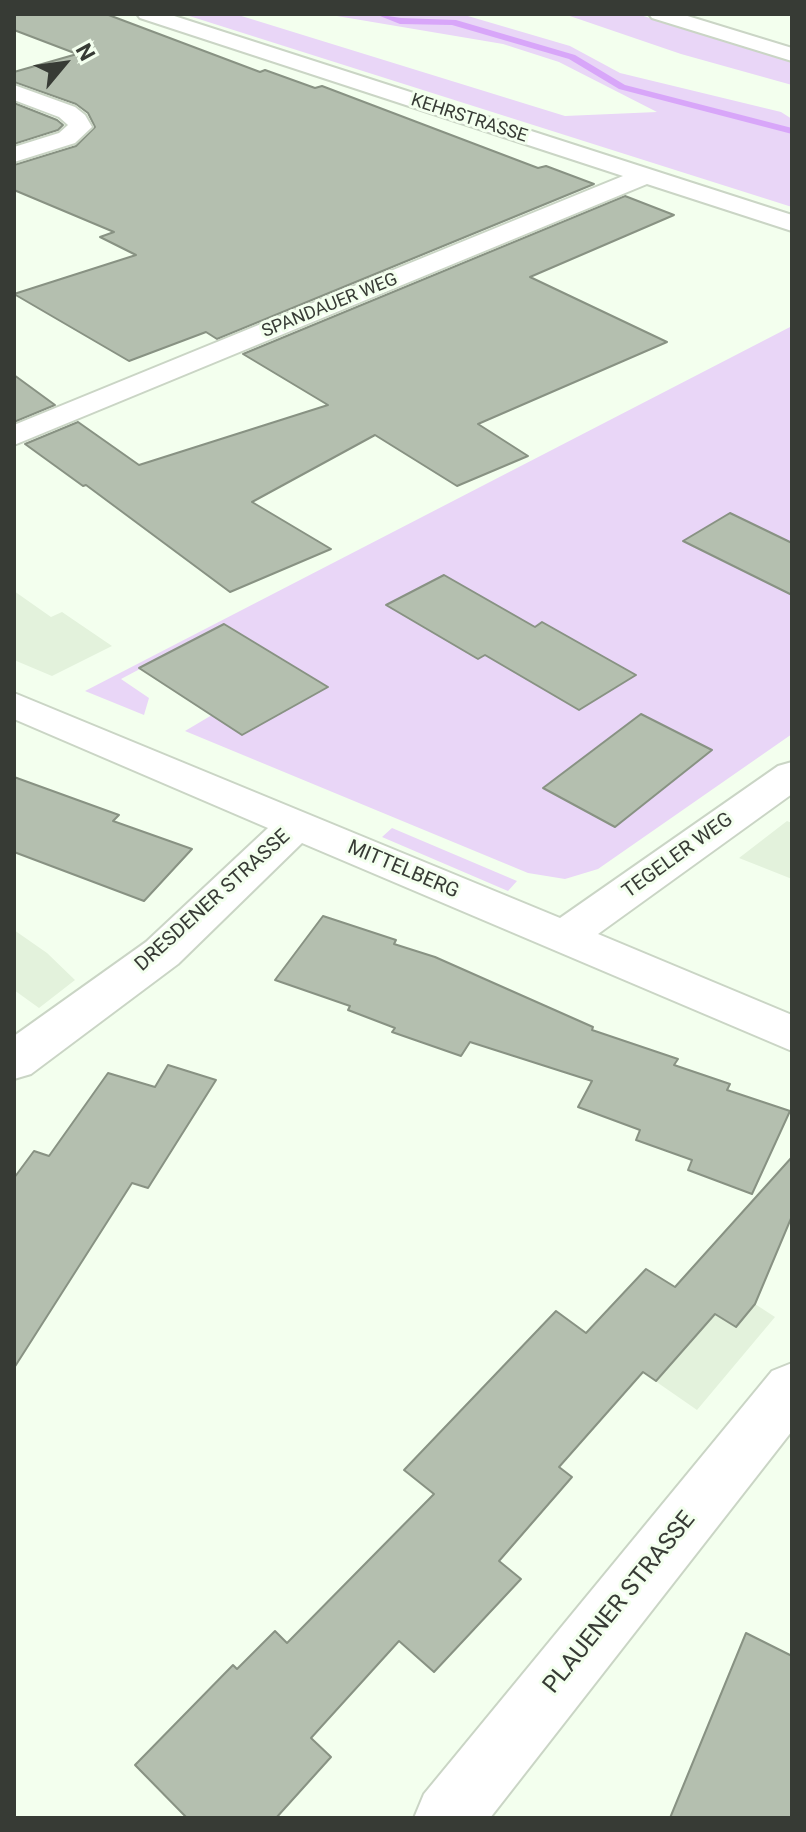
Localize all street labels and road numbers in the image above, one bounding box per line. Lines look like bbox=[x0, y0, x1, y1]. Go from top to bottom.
street label: KEHRSTRASSE bbox=[408, 90, 530, 148]
street label: SPANDAUER WEG bbox=[259, 269, 401, 343]
street label: TEGELER WEG bbox=[618, 808, 738, 904]
street label: DRESDENER STRASSE bbox=[131, 825, 295, 977]
street label: MITTELBERG bbox=[344, 836, 462, 904]
street label: PLAUENER STRASSE bbox=[538, 1506, 702, 1700]

